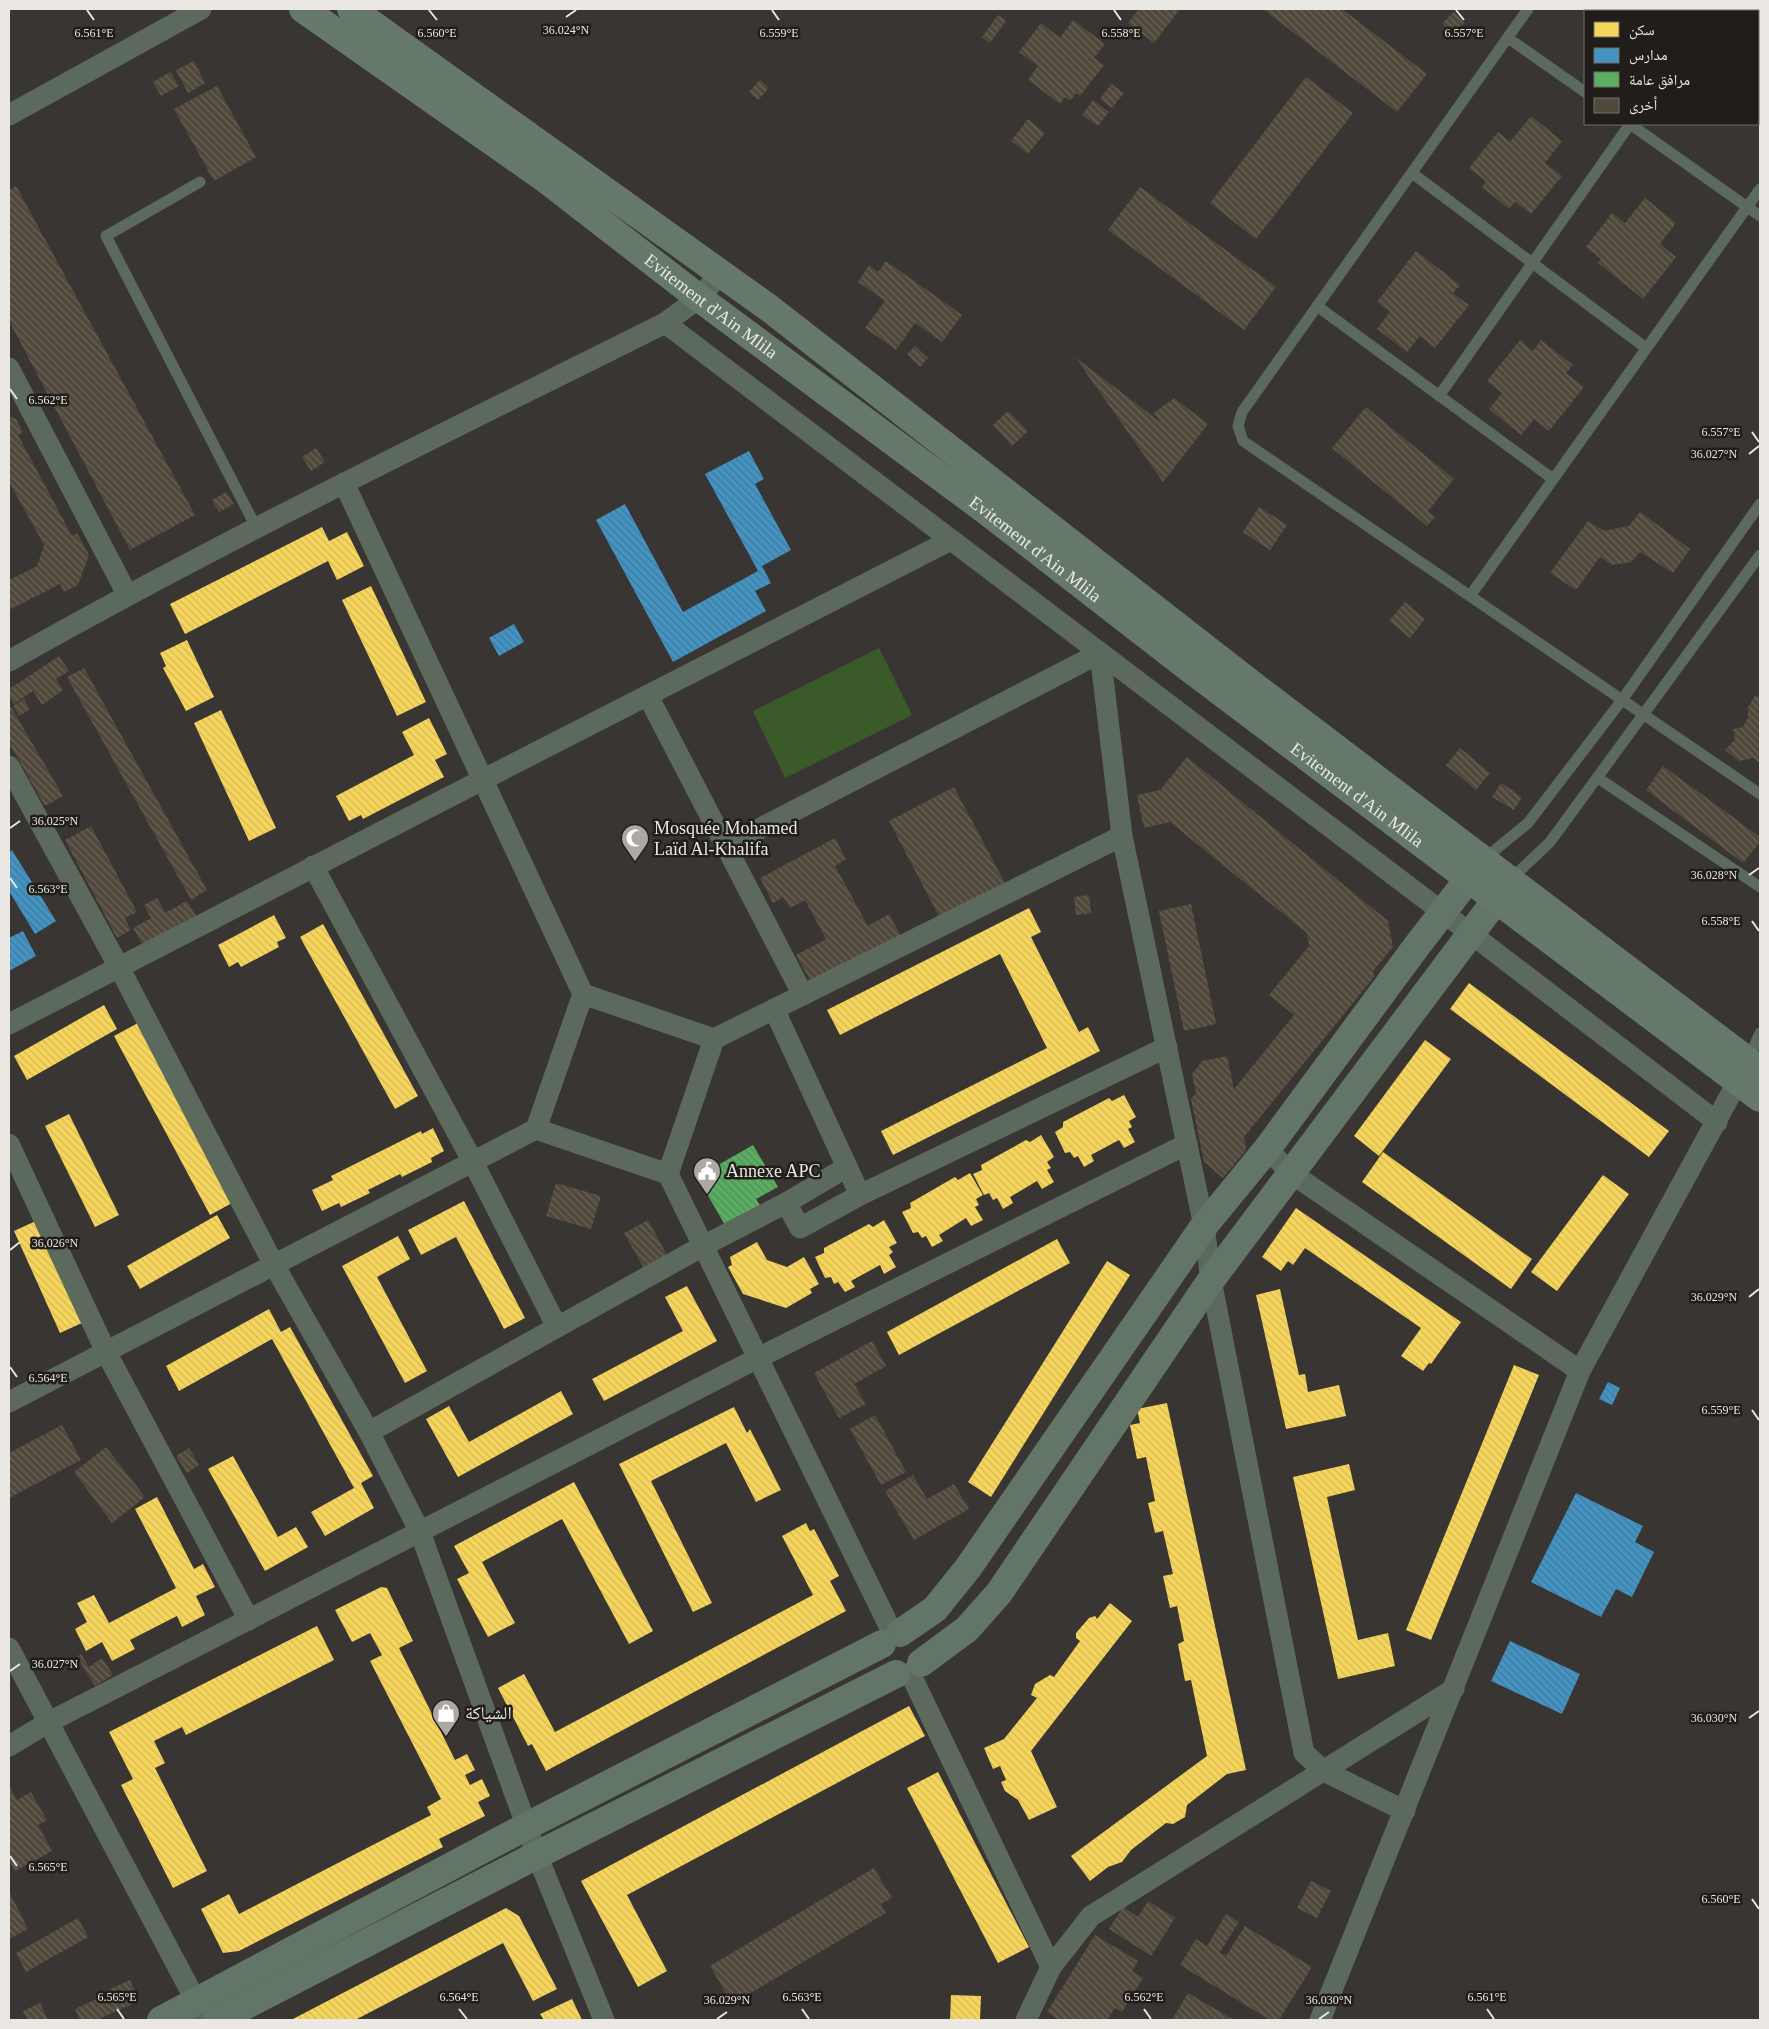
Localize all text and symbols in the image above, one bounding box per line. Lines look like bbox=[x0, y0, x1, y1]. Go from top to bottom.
legend bbox=[1584, 10, 1759, 125]
text: سكن bbox=[1629, 22, 1655, 40]
text: 36.024°N bbox=[543, 23, 590, 37]
text: 6.561°E bbox=[74, 26, 114, 40]
text: 6.560°E bbox=[417, 26, 457, 40]
text: 6.559°E bbox=[759, 26, 799, 40]
text: 6.558°E bbox=[1101, 26, 1141, 40]
text: 6.557°E bbox=[1444, 26, 1484, 40]
text: مدارس bbox=[1629, 47, 1668, 65]
text: مرافق عامة bbox=[1629, 72, 1690, 90]
text: أخرى bbox=[1629, 96, 1658, 115]
street label: Evitement d'Ain Mlila bbox=[641, 250, 782, 363]
text: 6.562°E bbox=[28, 393, 68, 407]
text: 6.557°E bbox=[1701, 425, 1741, 439]
text: 36.027°N bbox=[1691, 447, 1738, 461]
street label: Evitement d'Ain Mlila bbox=[965, 492, 1105, 606]
street label: Evitement d'Ain Mlila bbox=[1287, 738, 1428, 851]
text: 36.025°N bbox=[32, 814, 79, 828]
place label: Mosquée Mohamed Laïd Al-Khalifa bbox=[654, 818, 797, 859]
mosque icon: Mosquée Mohamed Laïd Al-Khalifa bbox=[620, 823, 650, 862]
text: 36.028°N bbox=[1691, 868, 1738, 882]
text: 6.563°E bbox=[28, 882, 68, 896]
text: 6.558°E bbox=[1701, 914, 1741, 928]
public building icon: Annexe APC bbox=[692, 1156, 722, 1195]
place label: Annexe APC bbox=[726, 1161, 821, 1181]
text: 36.026°N bbox=[32, 1236, 79, 1250]
text: 36.029°N bbox=[1691, 1290, 1738, 1304]
text: 6.564°E bbox=[28, 1371, 68, 1385]
text: 6.559°E bbox=[1701, 1403, 1741, 1417]
text: 36.027°N bbox=[32, 1657, 79, 1671]
shop icon: الشياكة bbox=[431, 1698, 461, 1737]
place label: الشياكة bbox=[465, 1703, 512, 1723]
text: 36.030°N bbox=[1691, 1711, 1738, 1725]
text: 6.565°E bbox=[28, 1860, 68, 1874]
text: 6.560°E bbox=[1701, 1892, 1741, 1906]
text: 6.565°E bbox=[97, 1990, 137, 2004]
text: 6.564°E bbox=[439, 1990, 479, 2004]
text: 6.563°E bbox=[782, 1990, 822, 2004]
text: 6.562°E bbox=[1124, 1990, 1164, 2004]
text: 6.561°E bbox=[1467, 1990, 1507, 2004]
text: 36.029°N bbox=[704, 1993, 751, 2007]
text: 36.030°N bbox=[1306, 1993, 1353, 2007]

